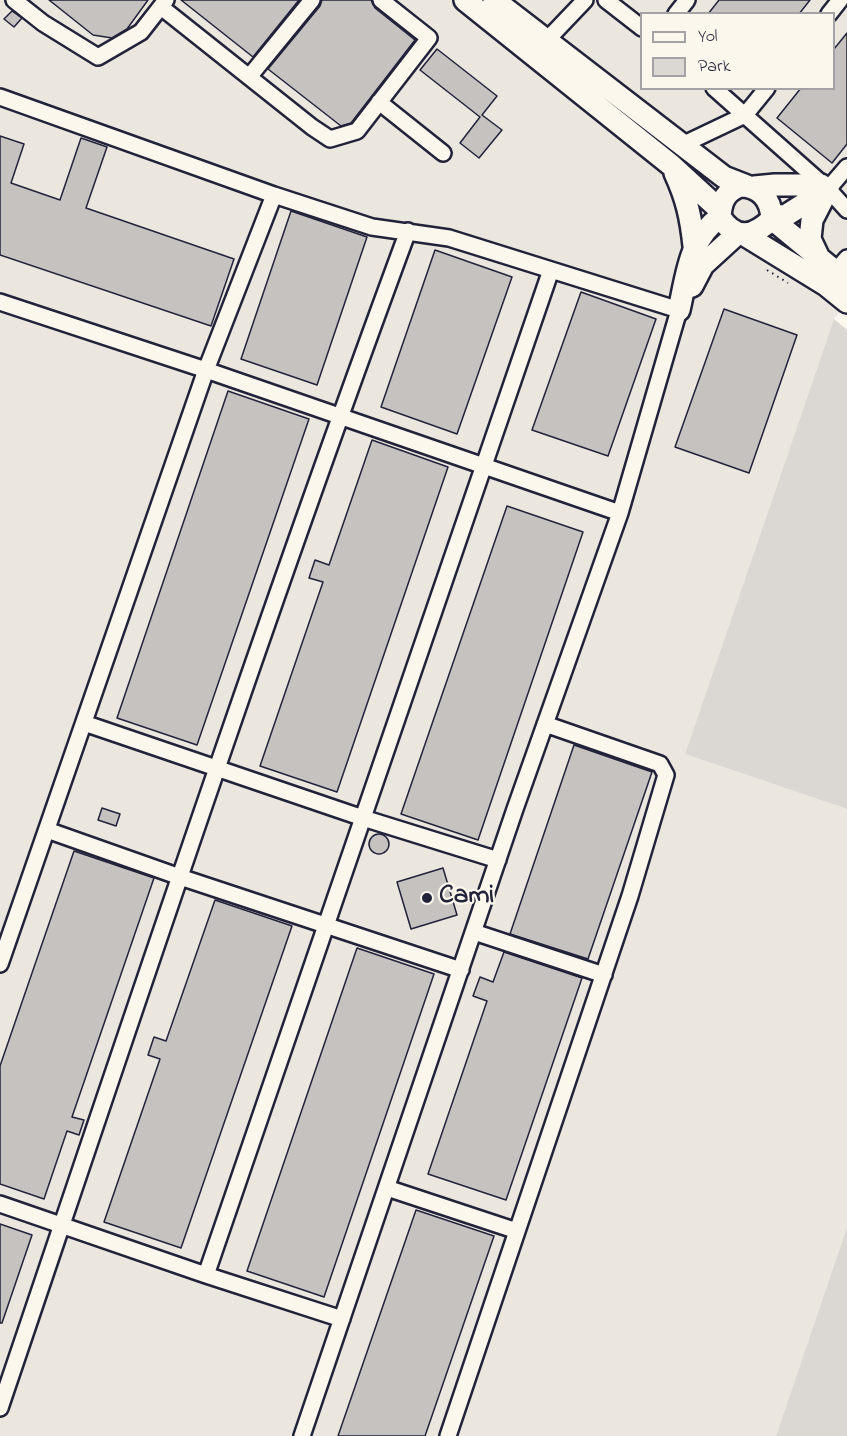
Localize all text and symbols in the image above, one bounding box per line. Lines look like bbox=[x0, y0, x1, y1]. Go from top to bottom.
legend bbox=[640, 12, 835, 90]
text: Yol bbox=[698, 24, 718, 50]
text: Park bbox=[698, 54, 731, 80]
place label: Cami bbox=[439, 882, 494, 914]
marker: Cami bbox=[420, 891, 434, 905]

